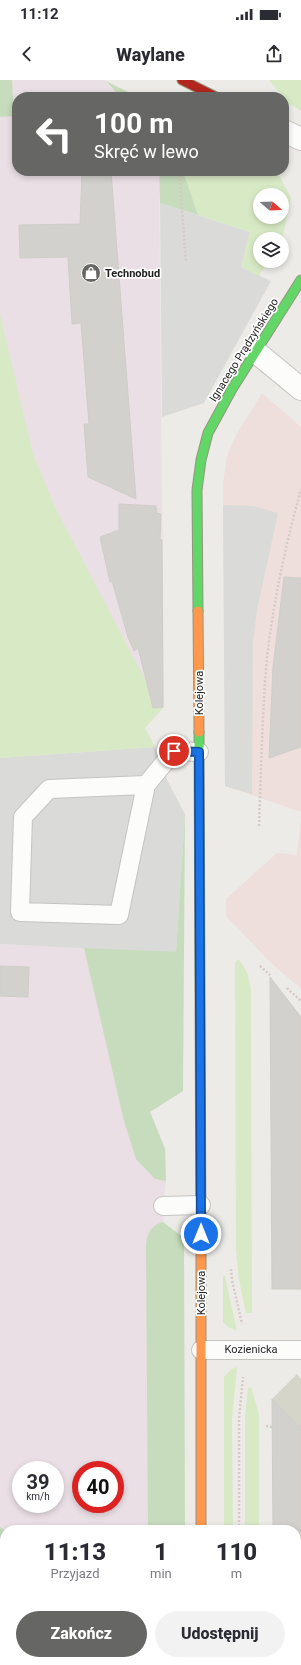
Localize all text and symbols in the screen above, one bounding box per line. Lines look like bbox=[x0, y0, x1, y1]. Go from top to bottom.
text: 11:12 bbox=[20, 5, 59, 23]
icon: back bbox=[16, 43, 38, 65]
icon: share bbox=[263, 43, 285, 65]
text: Waylane bbox=[116, 44, 185, 65]
text: 100 m bbox=[94, 107, 173, 140]
icon: left bbox=[28, 108, 80, 160]
text: Skręć w lewo bbox=[94, 141, 199, 162]
north arrow bbox=[253, 188, 289, 224]
map controls bbox=[253, 188, 289, 268]
button: layers bbox=[253, 232, 289, 268]
shop icon: Technobud bbox=[80, 262, 102, 284]
place label: Technobud bbox=[105, 267, 160, 280]
street label: Ignacego Prądzyńskiego bbox=[207, 296, 281, 404]
street label: Kolejowa bbox=[193, 671, 206, 715]
pin bbox=[157, 734, 191, 768]
icon: arrive bbox=[163, 740, 185, 762]
position arrow bbox=[180, 1213, 222, 1255]
street label: Kolejowa bbox=[195, 1271, 208, 1315]
street label: Kozienicka bbox=[225, 1343, 277, 1356]
speed limit sign: 40 bbox=[72, 1461, 124, 1513]
text: 39 bbox=[27, 1470, 49, 1494]
text: km/h bbox=[26, 1491, 50, 1502]
text: 11:13 bbox=[44, 1538, 106, 1566]
text: 1 bbox=[154, 1538, 168, 1566]
text: 110 bbox=[216, 1538, 257, 1566]
text: Przyjazd bbox=[50, 1566, 100, 1581]
text: min bbox=[150, 1566, 172, 1581]
text: m bbox=[231, 1566, 242, 1581]
button: Zakończ bbox=[16, 1611, 147, 1657]
button: Udostępnij bbox=[155, 1611, 285, 1657]

